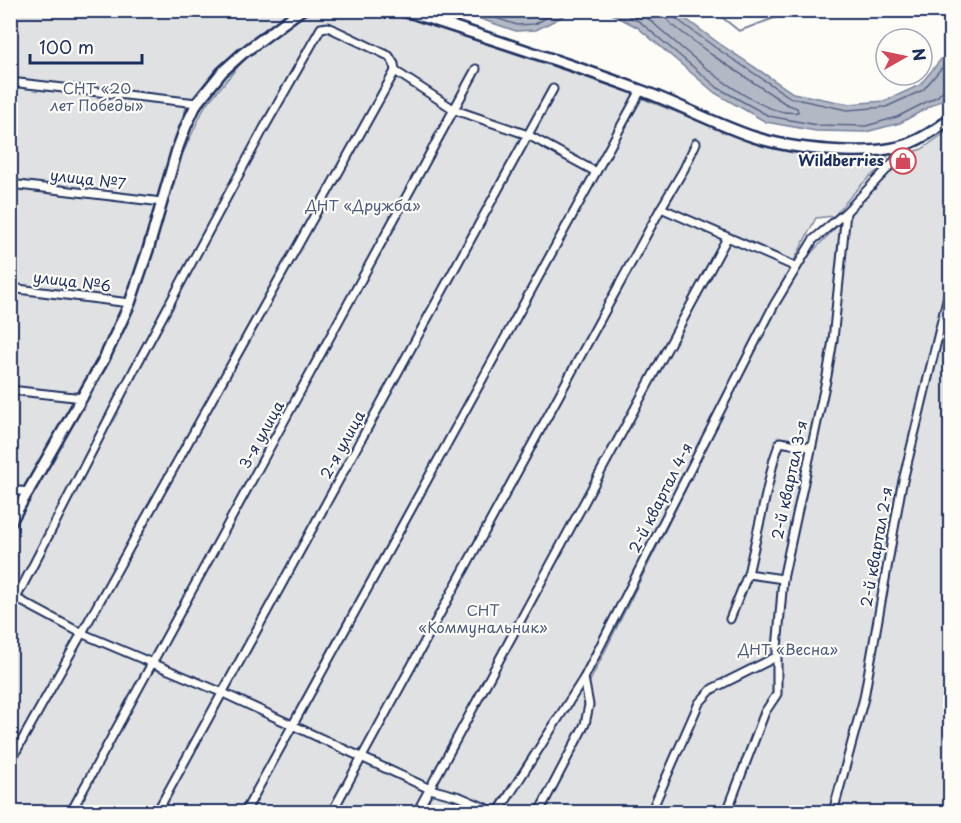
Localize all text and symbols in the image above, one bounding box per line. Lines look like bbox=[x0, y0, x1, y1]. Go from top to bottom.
scale bar bbox=[30, 27, 142, 65]
north arrow bbox=[874, 27, 934, 87]
text: 100 m bbox=[39, 33, 94, 60]
text: N bbox=[907, 46, 933, 63]
park label: СНТ «20 лет Победы» bbox=[50, 76, 144, 116]
shop icon: Wildberries bbox=[888, 146, 918, 176]
place label: Wildberries bbox=[798, 148, 884, 171]
street label: улица №7 bbox=[49, 162, 128, 195]
park label: ДНТ «Дружба» bbox=[305, 193, 421, 216]
street label: улица №6 bbox=[32, 264, 112, 297]
street label: 3-я улица bbox=[233, 396, 289, 472]
street label: 2-я улица bbox=[313, 405, 370, 483]
street label: 2-й квартал 3-я bbox=[765, 418, 812, 541]
street label: 2-й квартал 4-я bbox=[622, 438, 697, 557]
street label: 2-й квартал 2-я bbox=[854, 485, 897, 609]
park label: СНТ «Коммунальник» bbox=[418, 598, 548, 638]
park label: ДНТ «Весна» bbox=[737, 637, 838, 660]

